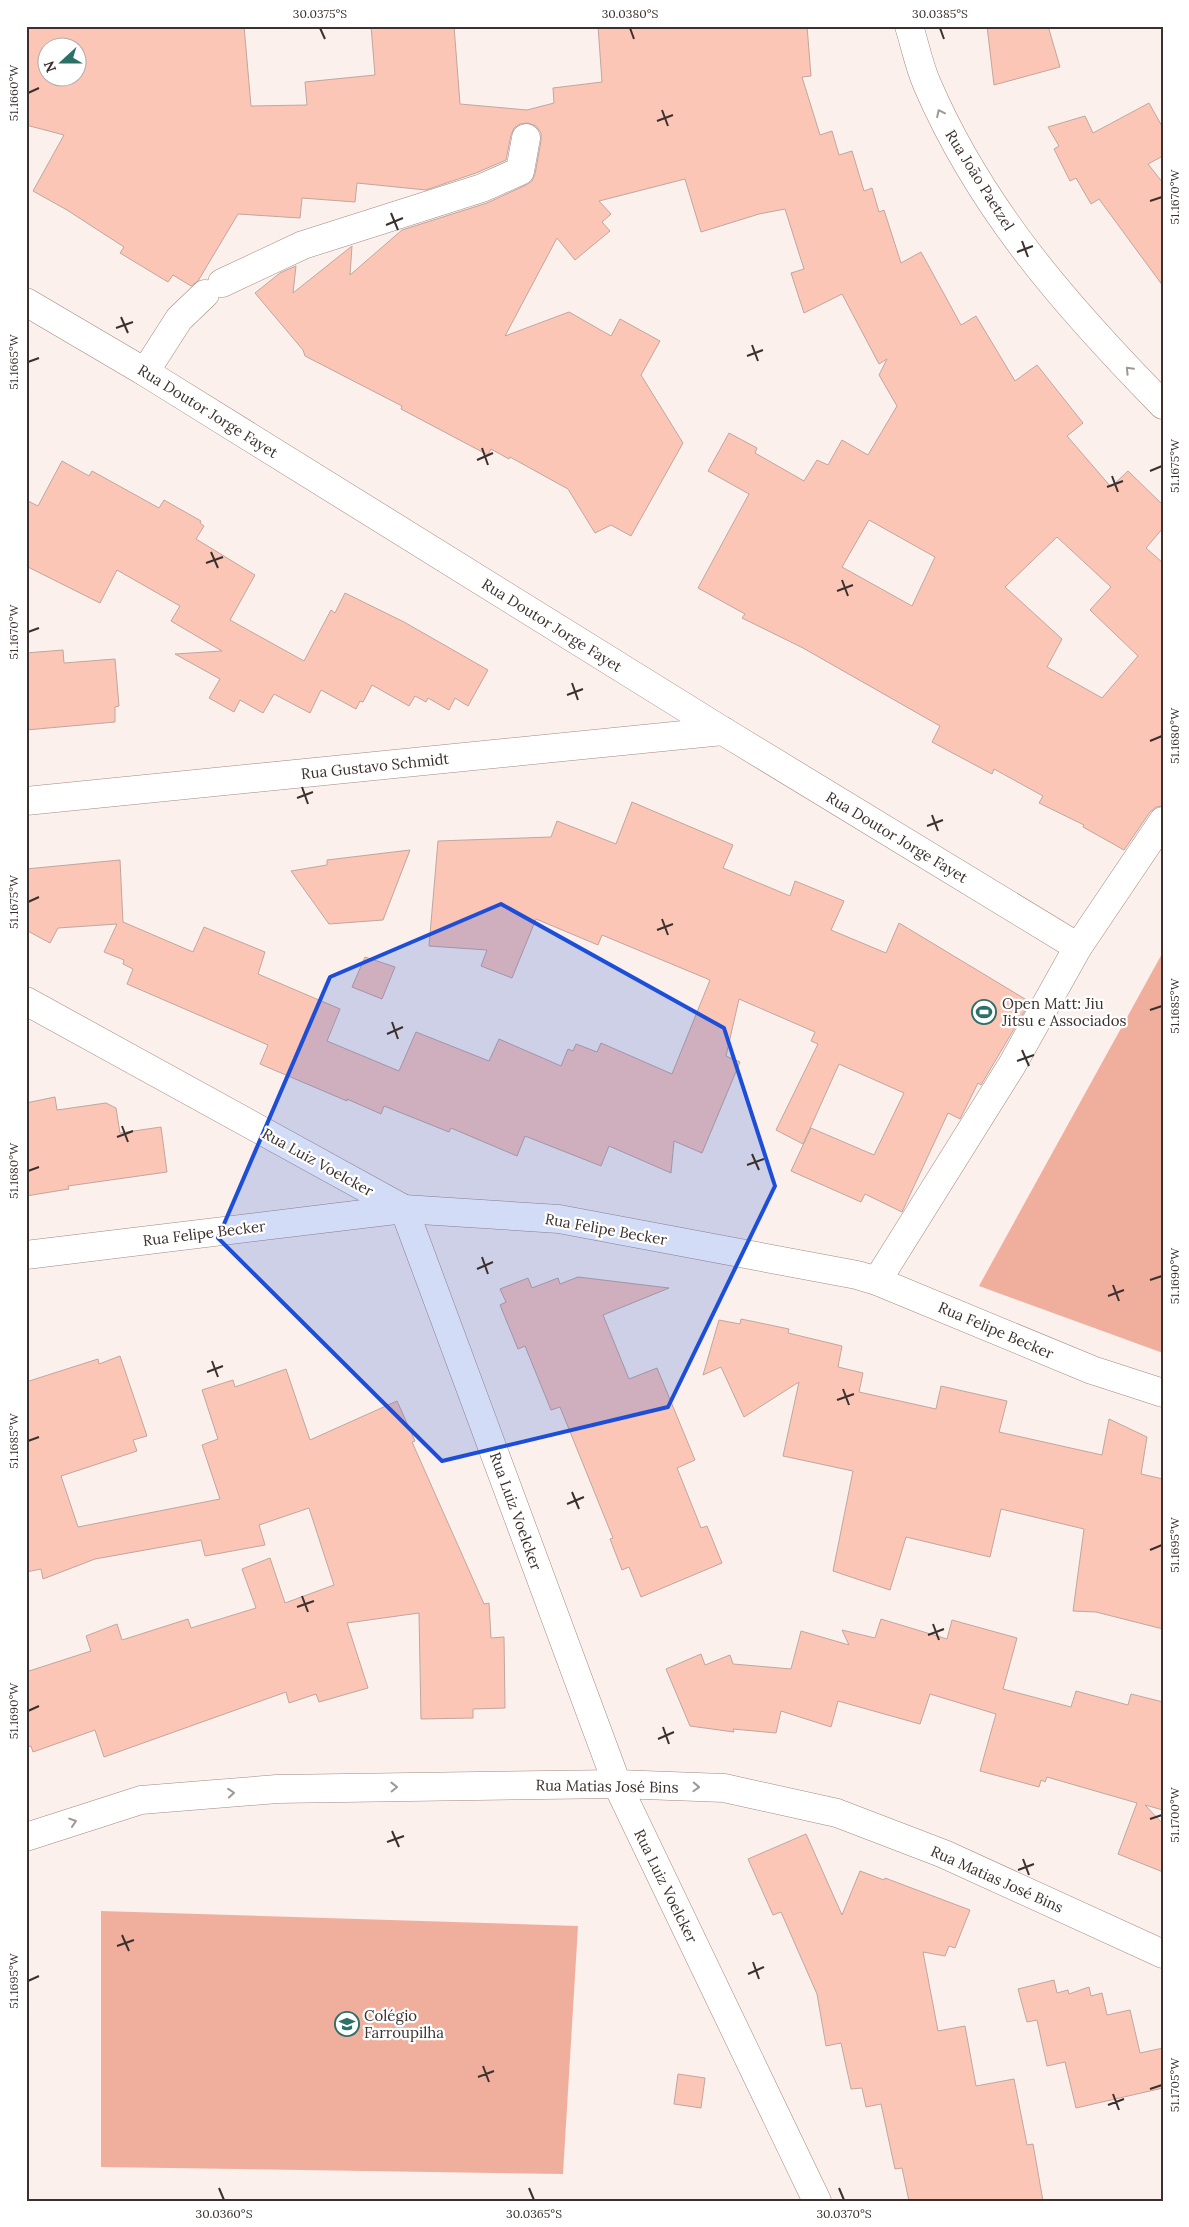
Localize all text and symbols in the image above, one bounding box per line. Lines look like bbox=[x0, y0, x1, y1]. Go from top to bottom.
text: 30.0375°S bbox=[293, 6, 347, 21]
text: 30.0380°S bbox=[602, 6, 659, 21]
text: 30.0385°S bbox=[912, 6, 968, 21]
north arrow bbox=[38, 38, 88, 88]
text: N bbox=[39, 58, 60, 75]
text: 51.1660°W bbox=[6, 64, 21, 121]
one-way arrow bbox=[937, 110, 947, 119]
street label: Rua João Paetzel bbox=[941, 126, 1019, 234]
text: 51.1670°W bbox=[1167, 169, 1182, 224]
text: 51.1665°W bbox=[6, 333, 21, 390]
street label: Rua Doutor Jorge Fayet bbox=[134, 360, 282, 462]
one-way arrow bbox=[1126, 367, 1135, 376]
text: 51.1675°W bbox=[1167, 438, 1182, 493]
street label: Rua Doutor Jorge Fayet bbox=[478, 574, 626, 676]
text: 51.1670°W bbox=[6, 604, 21, 659]
text: 51.1680°W bbox=[1167, 707, 1182, 764]
street label: Rua Gustavo Schmidt bbox=[300, 749, 450, 783]
street label: Rua Doutor Jorge Fayet bbox=[823, 787, 971, 887]
text: 51.1675°W bbox=[6, 874, 21, 929]
text: 51.1685°W bbox=[1167, 977, 1182, 1034]
place label: Open Matt: Jiu Jitsu e Associados bbox=[1001, 994, 1127, 1030]
sports icon: Open Matt: Jiu Jitsu e Associados bbox=[971, 999, 997, 1025]
street label: Rua Luiz Voelcker bbox=[259, 1124, 377, 1201]
text: 51.1680°W bbox=[6, 1142, 21, 1199]
street label: Rua Felipe Becker bbox=[544, 1209, 669, 1249]
street label: Rua Felipe Becker bbox=[142, 1216, 267, 1250]
text: 51.1690°W bbox=[1167, 1247, 1182, 1304]
street label: Rua Felipe Becker bbox=[935, 1297, 1057, 1363]
text: 51.1685°W bbox=[6, 1412, 21, 1469]
street label: Rua Luiz Voelcker bbox=[486, 1449, 546, 1573]
text: 51.1695°W bbox=[1167, 1516, 1182, 1573]
text: 51.1690°W bbox=[6, 1682, 21, 1739]
street label: Rua Matias José Bins bbox=[535, 1775, 679, 1797]
one-way arrow bbox=[390, 1782, 398, 1792]
one-way arrow bbox=[692, 1782, 700, 1792]
text: 51.1700°W bbox=[1167, 1786, 1182, 1843]
one-way arrow bbox=[228, 1787, 236, 1798]
one-way arrow bbox=[68, 1818, 76, 1828]
street label: Rua Luiz Voelcker bbox=[630, 1826, 702, 1946]
street label: Rua Matias José Bins bbox=[928, 1841, 1066, 1917]
text: 51.1695°W bbox=[6, 1952, 21, 2009]
place label: Colégio Farroupilha bbox=[364, 2006, 444, 2042]
school or university icon: Colégio Farroupilha bbox=[334, 2011, 360, 2037]
text: 51.1705°W bbox=[1167, 2057, 1182, 2112]
text: 30.0360°S bbox=[196, 2206, 253, 2221]
text: 30.0365°S bbox=[506, 2206, 562, 2221]
text: 30.0370°S bbox=[816, 2206, 872, 2221]

